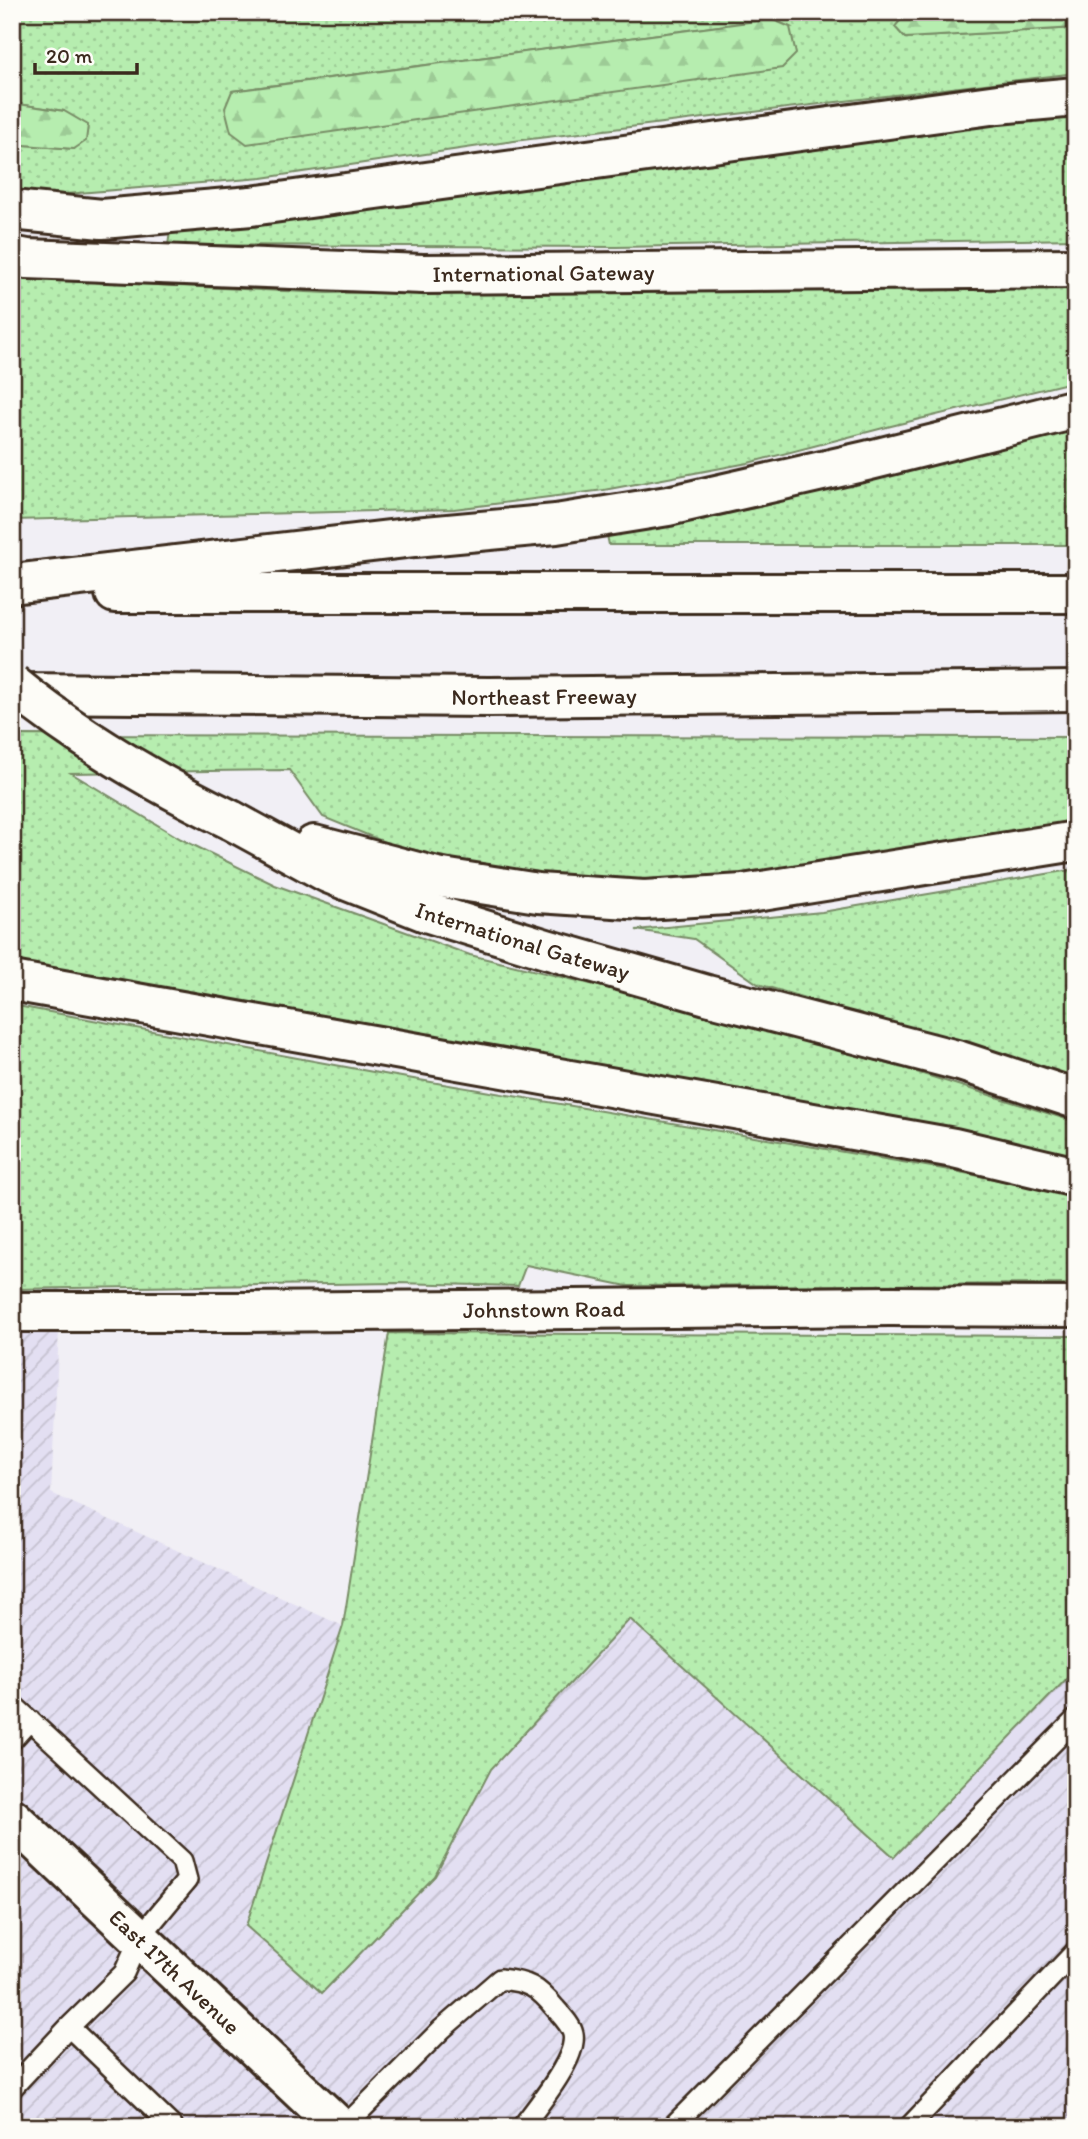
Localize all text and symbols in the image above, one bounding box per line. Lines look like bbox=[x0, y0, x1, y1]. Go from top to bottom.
scale bar bbox=[35, 32, 136, 76]
text: 20 m bbox=[46, 43, 93, 68]
street label: International Gateway bbox=[432, 258, 655, 288]
street label: Northeast Freeway bbox=[451, 681, 637, 711]
street label: International Gateway bbox=[411, 895, 633, 986]
street label: Johnstown Road bbox=[463, 1294, 625, 1324]
street label: East 17th Avenue bbox=[103, 1903, 246, 2040]

